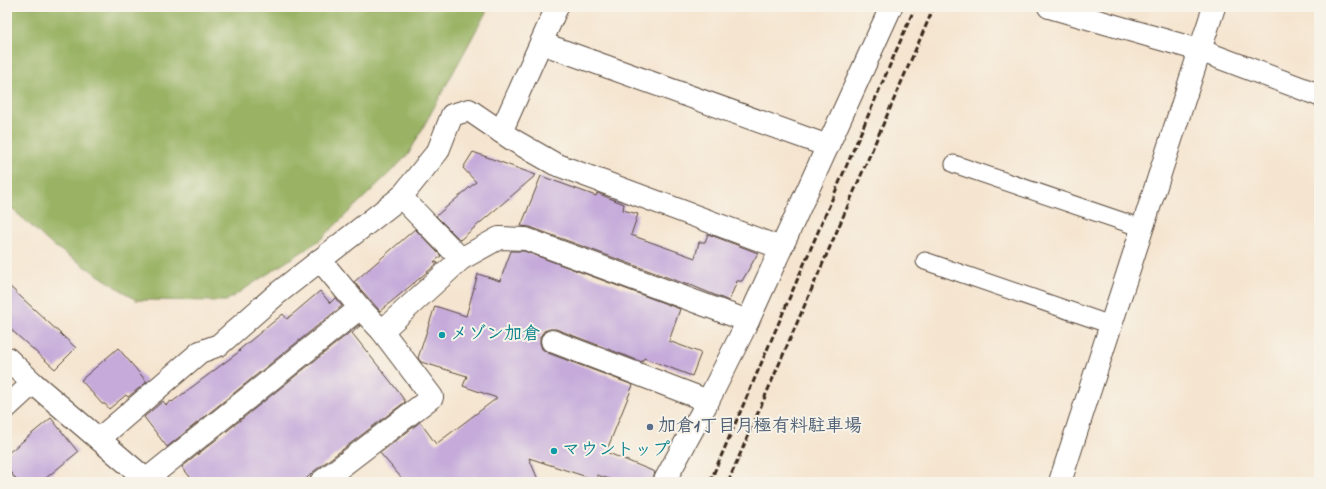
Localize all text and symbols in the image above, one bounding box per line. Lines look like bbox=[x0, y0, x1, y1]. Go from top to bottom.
place label: メゾン加倉 bbox=[450, 322, 540, 348]
marker: メゾン加倉 bbox=[437, 330, 447, 340]
place label: 加倉1丁目月極有料駐車場 bbox=[658, 414, 862, 440]
marker: 加倉1丁目月極有料駐車場 bbox=[645, 422, 655, 432]
place label: マウントップ bbox=[562, 438, 670, 464]
marker: マウントップ bbox=[549, 446, 559, 456]

